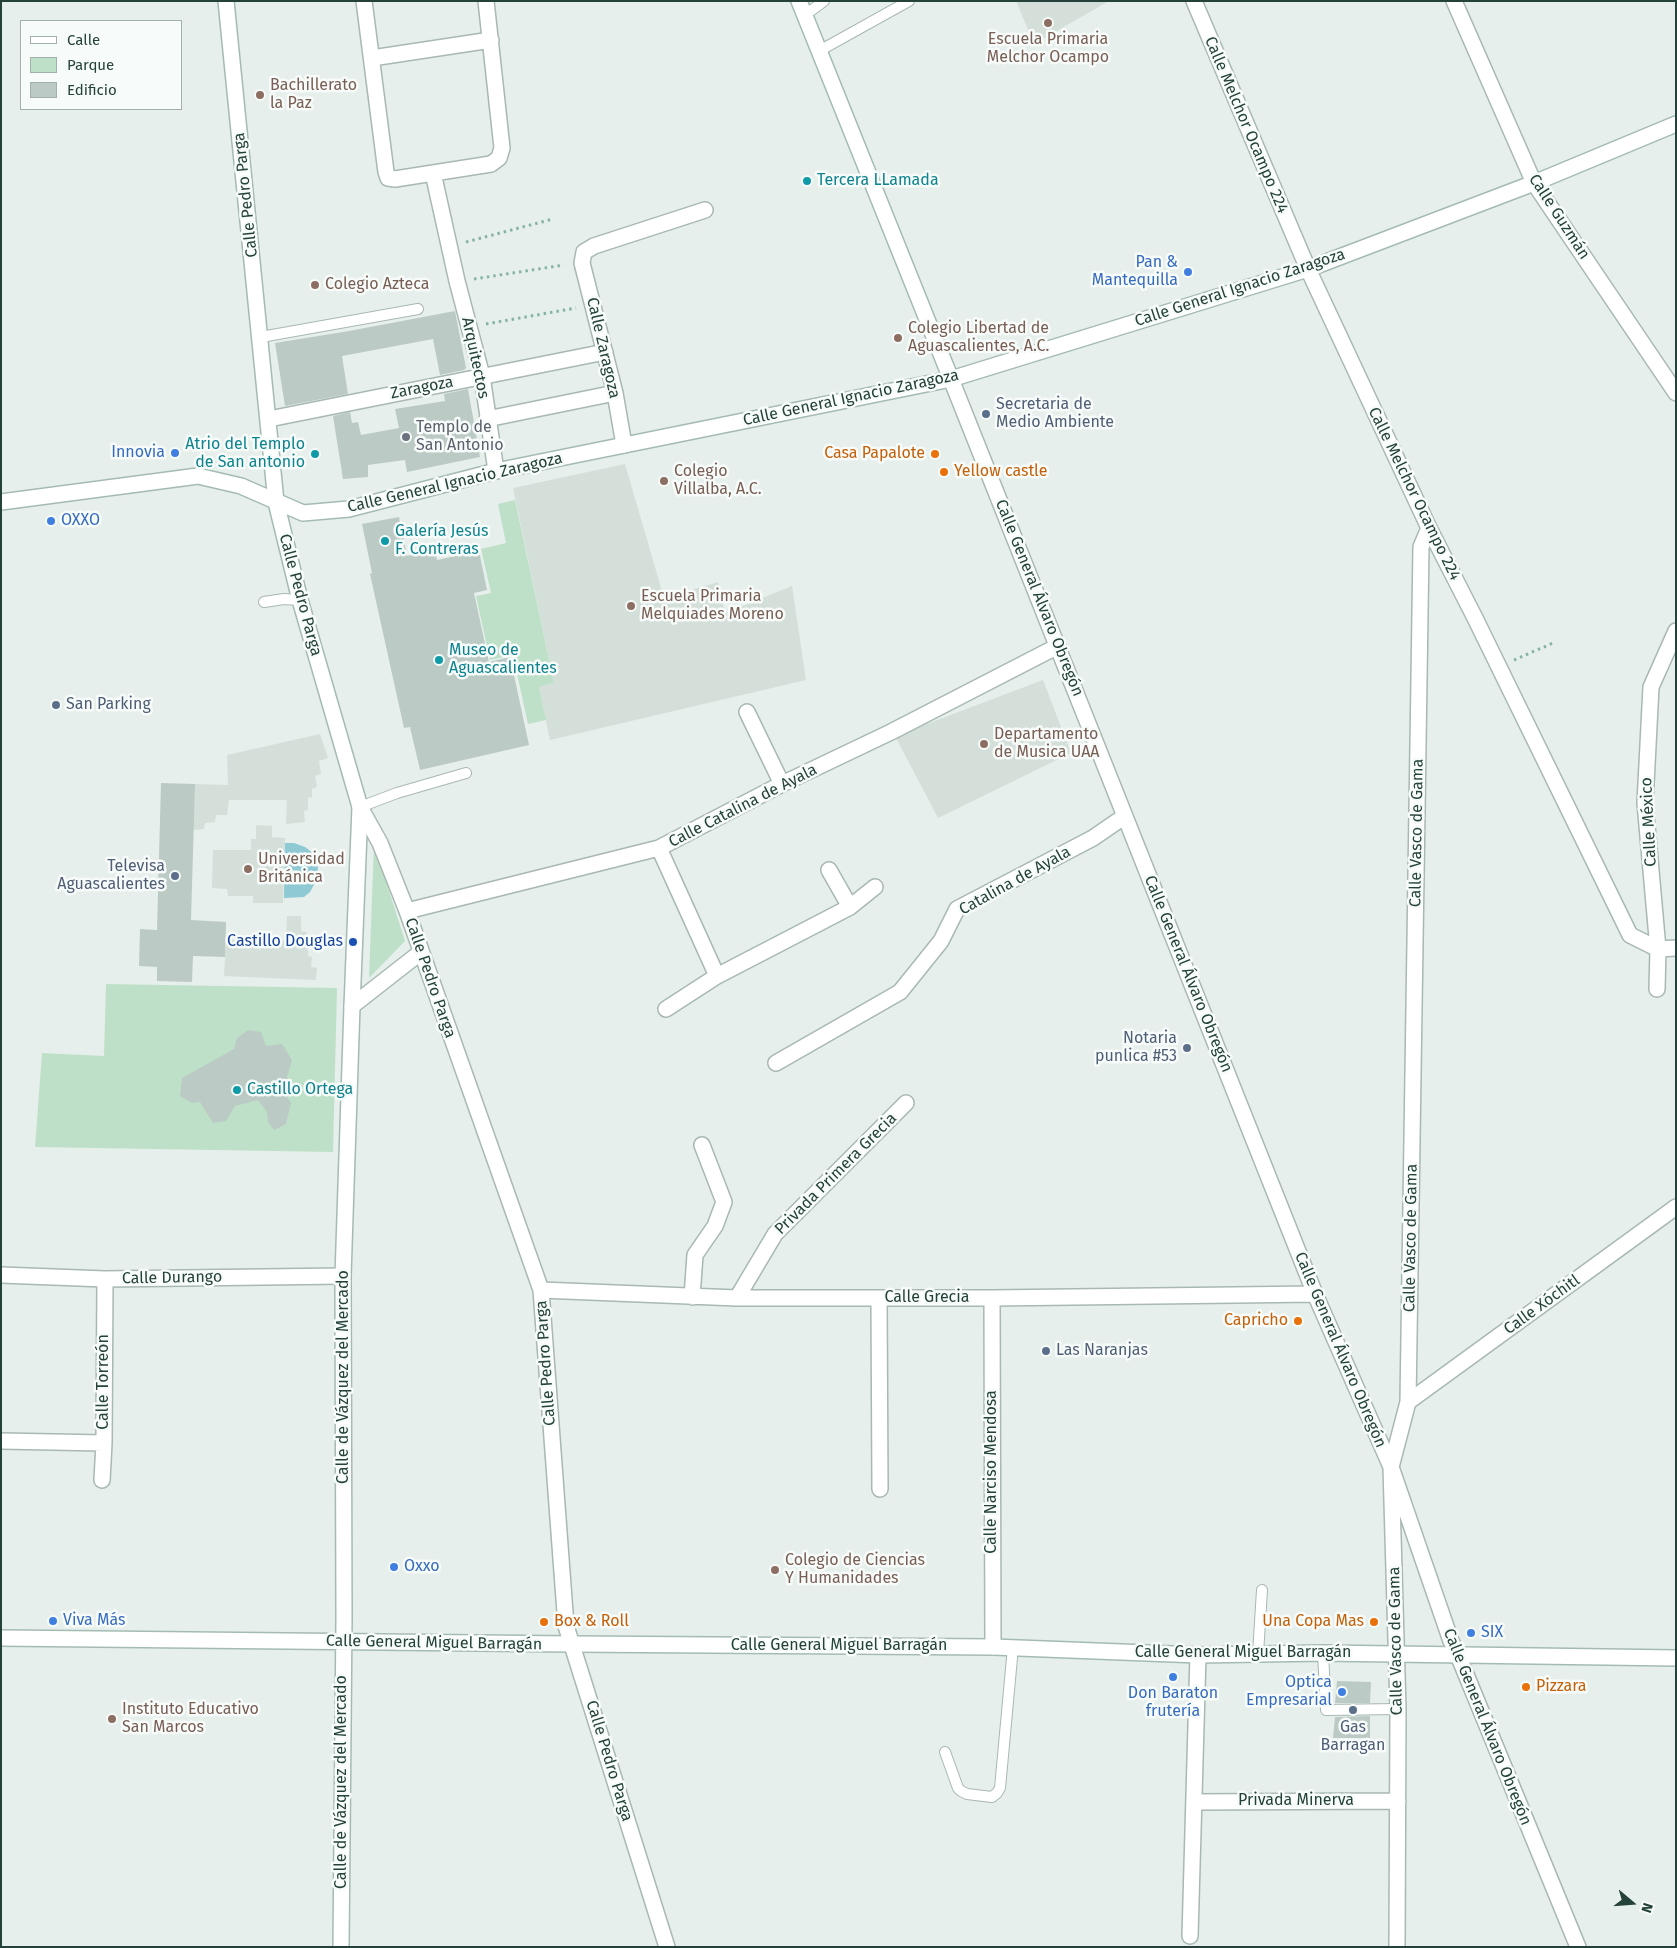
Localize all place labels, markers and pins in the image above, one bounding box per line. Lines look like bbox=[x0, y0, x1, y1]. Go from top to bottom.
marker: Escuela Primaria Melchor Ocampo bbox=[1042, 17, 1054, 29]
place label: Escuela Primaria Melchor Ocampo bbox=[987, 30, 1109, 68]
place label: Bachillerato la Paz bbox=[270, 76, 357, 114]
marker: Bachillerato la Paz bbox=[254, 89, 266, 101]
place label: Tercera LLamada bbox=[817, 171, 939, 191]
marker: Tercera LLamada bbox=[801, 175, 813, 187]
place label: Pan & Mantequilla bbox=[1092, 253, 1178, 291]
marker: Pan & Mantequilla bbox=[1182, 266, 1194, 278]
place label: Colegio Azteca bbox=[325, 275, 429, 295]
marker: Colegio Azteca bbox=[309, 279, 321, 291]
place label: Colegio Libertad de Aguascalientes, A.C. bbox=[908, 319, 1049, 357]
marker: Colegio Libertad de Aguascalientes, A.C. bbox=[892, 332, 904, 344]
place label: Secretaria de Medio Ambiente bbox=[996, 395, 1114, 433]
marker: Secretaria de Medio Ambiente bbox=[980, 408, 992, 420]
place label: Templo de San Antonio bbox=[416, 418, 504, 456]
marker: Templo de San Antonio bbox=[400, 431, 412, 443]
place label: Atrio del Templo de San antonio bbox=[185, 435, 305, 473]
place label: Innovia bbox=[111, 443, 165, 463]
place label: Casa Papalote bbox=[824, 444, 925, 464]
marker: Innovia bbox=[169, 447, 181, 459]
marker: Atrio del Templo de San antonio bbox=[309, 448, 321, 460]
marker: Casa Papalote bbox=[929, 448, 941, 460]
place label: Colegio Villalba, A.C. bbox=[674, 462, 762, 500]
place label: Yellow castle bbox=[954, 462, 1047, 482]
marker: Yellow castle bbox=[938, 466, 950, 478]
marker: Colegio Villalba, A.C. bbox=[658, 475, 670, 487]
place label: OXXO bbox=[61, 511, 100, 531]
marker: OXXO bbox=[45, 515, 57, 527]
place label: Galería Jesús F. Contreras bbox=[395, 522, 488, 560]
marker: Galería Jesús F. Contreras bbox=[379, 535, 391, 547]
place label: Escuela Primaria Melquiades Moreno bbox=[641, 587, 784, 625]
marker: Escuela Primaria Melquiades Moreno bbox=[625, 600, 637, 612]
place label: Museo de Aguascalientes bbox=[449, 641, 557, 679]
marker: Museo de Aguascalientes bbox=[433, 654, 445, 666]
place label: San Parking bbox=[66, 695, 151, 715]
marker: San Parking bbox=[50, 699, 62, 711]
place label: Departamento de Musica UAA bbox=[994, 725, 1099, 763]
marker: Departamento de Musica UAA bbox=[978, 738, 990, 750]
place label: Universidad Británica bbox=[258, 850, 345, 888]
place label: Televisa Aguascalientes bbox=[57, 857, 165, 895]
marker: Universidad Británica bbox=[242, 863, 254, 875]
marker: Televisa Aguascalientes bbox=[169, 870, 181, 882]
place label: Castillo Douglas bbox=[227, 932, 343, 952]
marker: Castillo Douglas bbox=[347, 936, 359, 948]
place label: Notaria punlica #53 bbox=[1095, 1029, 1177, 1067]
marker: Notaria punlica #53 bbox=[1181, 1042, 1193, 1054]
place label: Castillo Ortega bbox=[247, 1080, 353, 1100]
marker: Castillo Ortega bbox=[231, 1084, 243, 1096]
place label: Capricho bbox=[1224, 1311, 1288, 1331]
marker: Capricho bbox=[1292, 1315, 1304, 1327]
place label: Las Naranjas bbox=[1056, 1341, 1148, 1361]
marker: Las Naranjas bbox=[1040, 1345, 1052, 1357]
place label: Colegio de Ciencias Y Humanidades bbox=[785, 1551, 925, 1589]
place label: Oxxo bbox=[404, 1557, 440, 1577]
marker: Oxxo bbox=[388, 1561, 400, 1573]
marker: Colegio de Ciencias Y Humanidades bbox=[769, 1564, 781, 1576]
place label: Viva Más bbox=[63, 1611, 125, 1631]
place label: Box & Roll bbox=[554, 1612, 629, 1632]
place label: Una Copa Mas bbox=[1262, 1612, 1364, 1632]
marker: Viva Más bbox=[47, 1615, 59, 1627]
marker: Box & Roll bbox=[538, 1616, 550, 1628]
marker: Una Copa Mas bbox=[1368, 1616, 1380, 1628]
place label: SIX bbox=[1481, 1623, 1503, 1643]
marker: SIX bbox=[1465, 1627, 1477, 1639]
marker: Don Baraton frutería bbox=[1167, 1671, 1179, 1683]
place label: Optica Empresarial bbox=[1246, 1673, 1332, 1711]
place label: Pizzara bbox=[1536, 1677, 1587, 1697]
marker: Pizzara bbox=[1520, 1681, 1532, 1693]
place label: Don Baraton frutería bbox=[1128, 1684, 1218, 1722]
marker: Optica Empresarial bbox=[1336, 1686, 1348, 1698]
place label: Instituto Educativo San Marcos bbox=[122, 1700, 259, 1738]
marker: Gas Barragan bbox=[1347, 1704, 1359, 1716]
marker: Instituto Educativo San Marcos bbox=[106, 1713, 118, 1725]
place label: Gas Barragan bbox=[1321, 1718, 1385, 1756]

